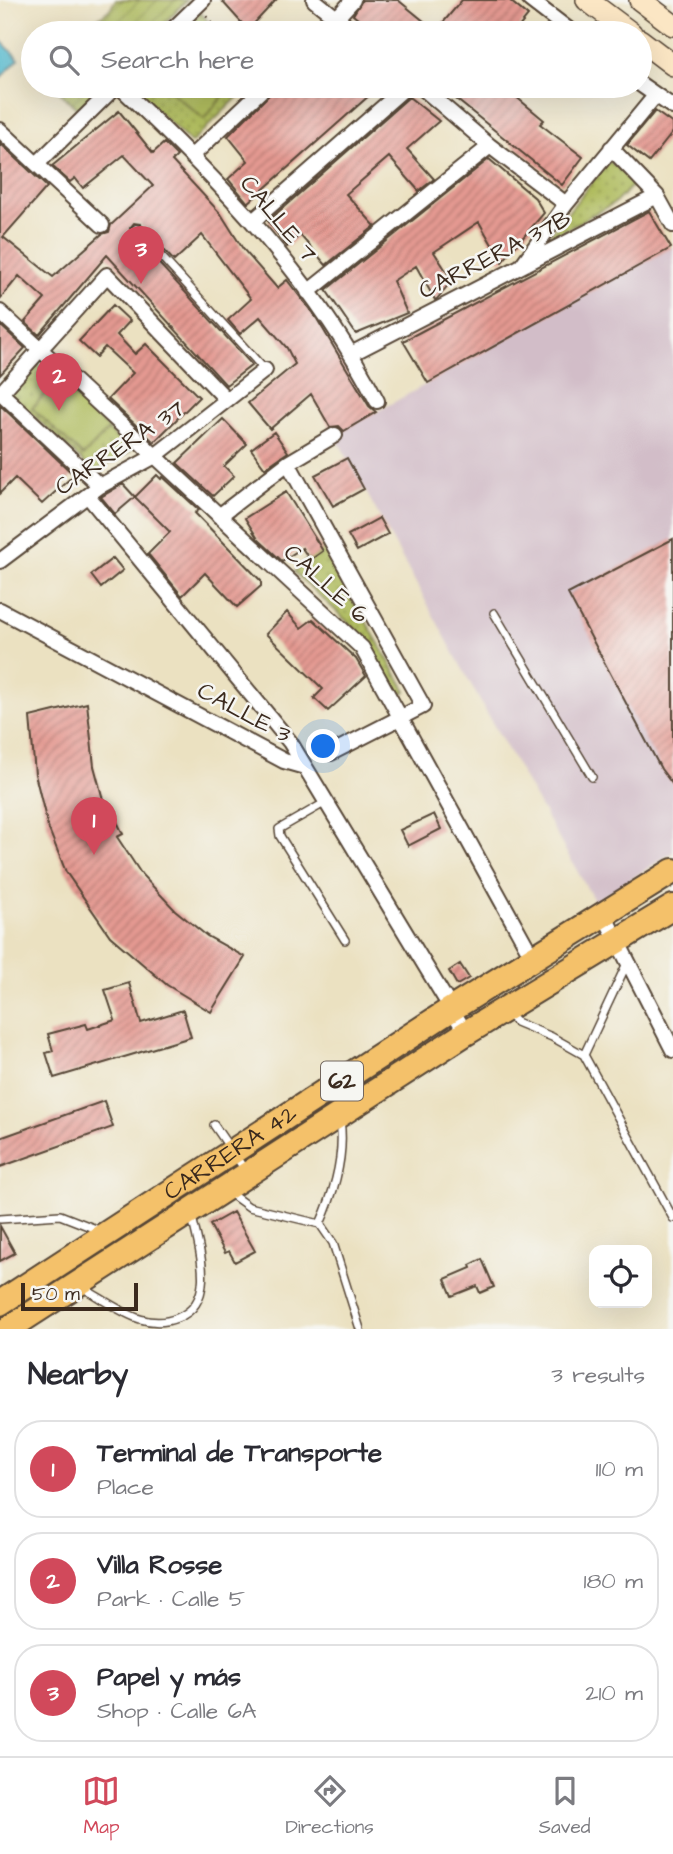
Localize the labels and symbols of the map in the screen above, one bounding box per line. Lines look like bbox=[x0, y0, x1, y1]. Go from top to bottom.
street label: CALLE 7 bbox=[231, 168, 325, 270]
street label: CARRERA 37B bbox=[413, 202, 577, 308]
pin: 3 bbox=[118, 226, 164, 284]
pin: 2 bbox=[36, 353, 82, 411]
street label: CARRERA 37 bbox=[48, 392, 192, 504]
street label: CALLE 6 bbox=[276, 536, 376, 632]
street label: CALLE 3 bbox=[191, 674, 297, 752]
your location bbox=[306, 729, 340, 763]
pin: 1 bbox=[71, 797, 117, 855]
road number: 62 bbox=[321, 1062, 363, 1100]
street label: CARRERA 42 bbox=[157, 1097, 304, 1209]
scale bar bbox=[21, 1280, 138, 1312]

